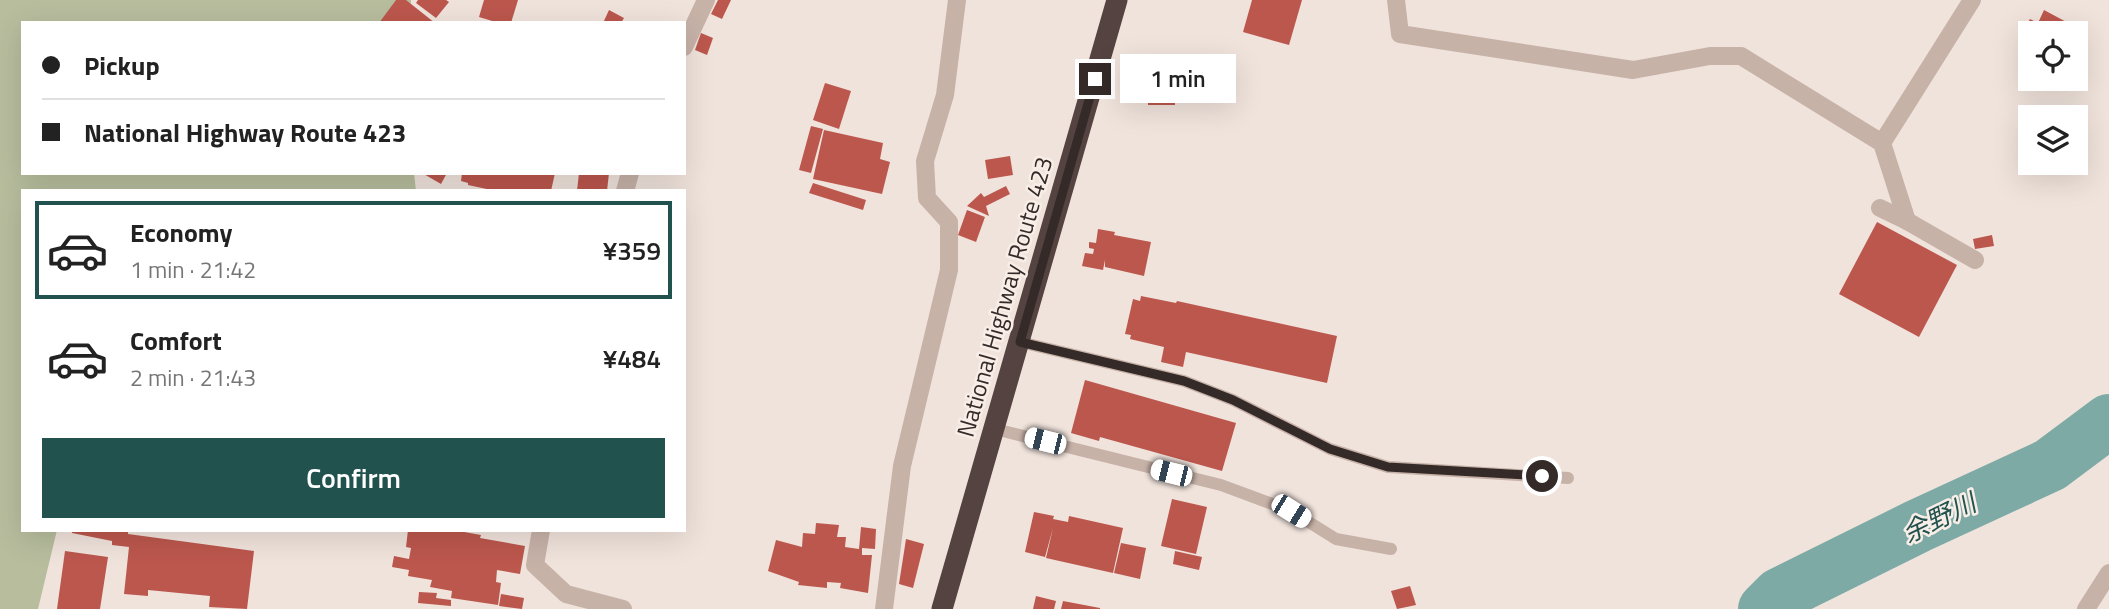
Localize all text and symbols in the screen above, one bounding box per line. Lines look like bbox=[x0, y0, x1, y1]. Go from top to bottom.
map controls bbox=[2018, 21, 2088, 175]
button: locate bbox=[2018, 21, 2088, 91]
text: Pickup bbox=[84, 46, 160, 85]
callout: 1 min bbox=[1120, 55, 1235, 104]
text: 1 min bbox=[1150, 61, 1206, 96]
route end bbox=[1079, 63, 1111, 95]
button: layers bbox=[2018, 105, 2088, 175]
text: National Highway Route 423 bbox=[84, 113, 406, 152]
street label: National Highway Route 423 bbox=[947, 152, 1061, 441]
text: Economy bbox=[130, 213, 232, 252]
icon: car bbox=[46, 219, 109, 282]
text: ¥359 bbox=[603, 231, 661, 270]
text: 1 min · 21:42 bbox=[130, 252, 256, 287]
text: Comfort bbox=[130, 321, 222, 360]
icon: car bbox=[46, 327, 109, 390]
text: ¥484 bbox=[603, 339, 661, 378]
text: 2 min · 21:43 bbox=[130, 360, 256, 395]
car bbox=[1023, 426, 1068, 456]
button: Confirm bbox=[42, 438, 665, 518]
car bbox=[1149, 458, 1194, 488]
route start bbox=[1526, 460, 1558, 492]
water label: 余野川 bbox=[1895, 482, 1985, 552]
car bbox=[1268, 491, 1315, 531]

